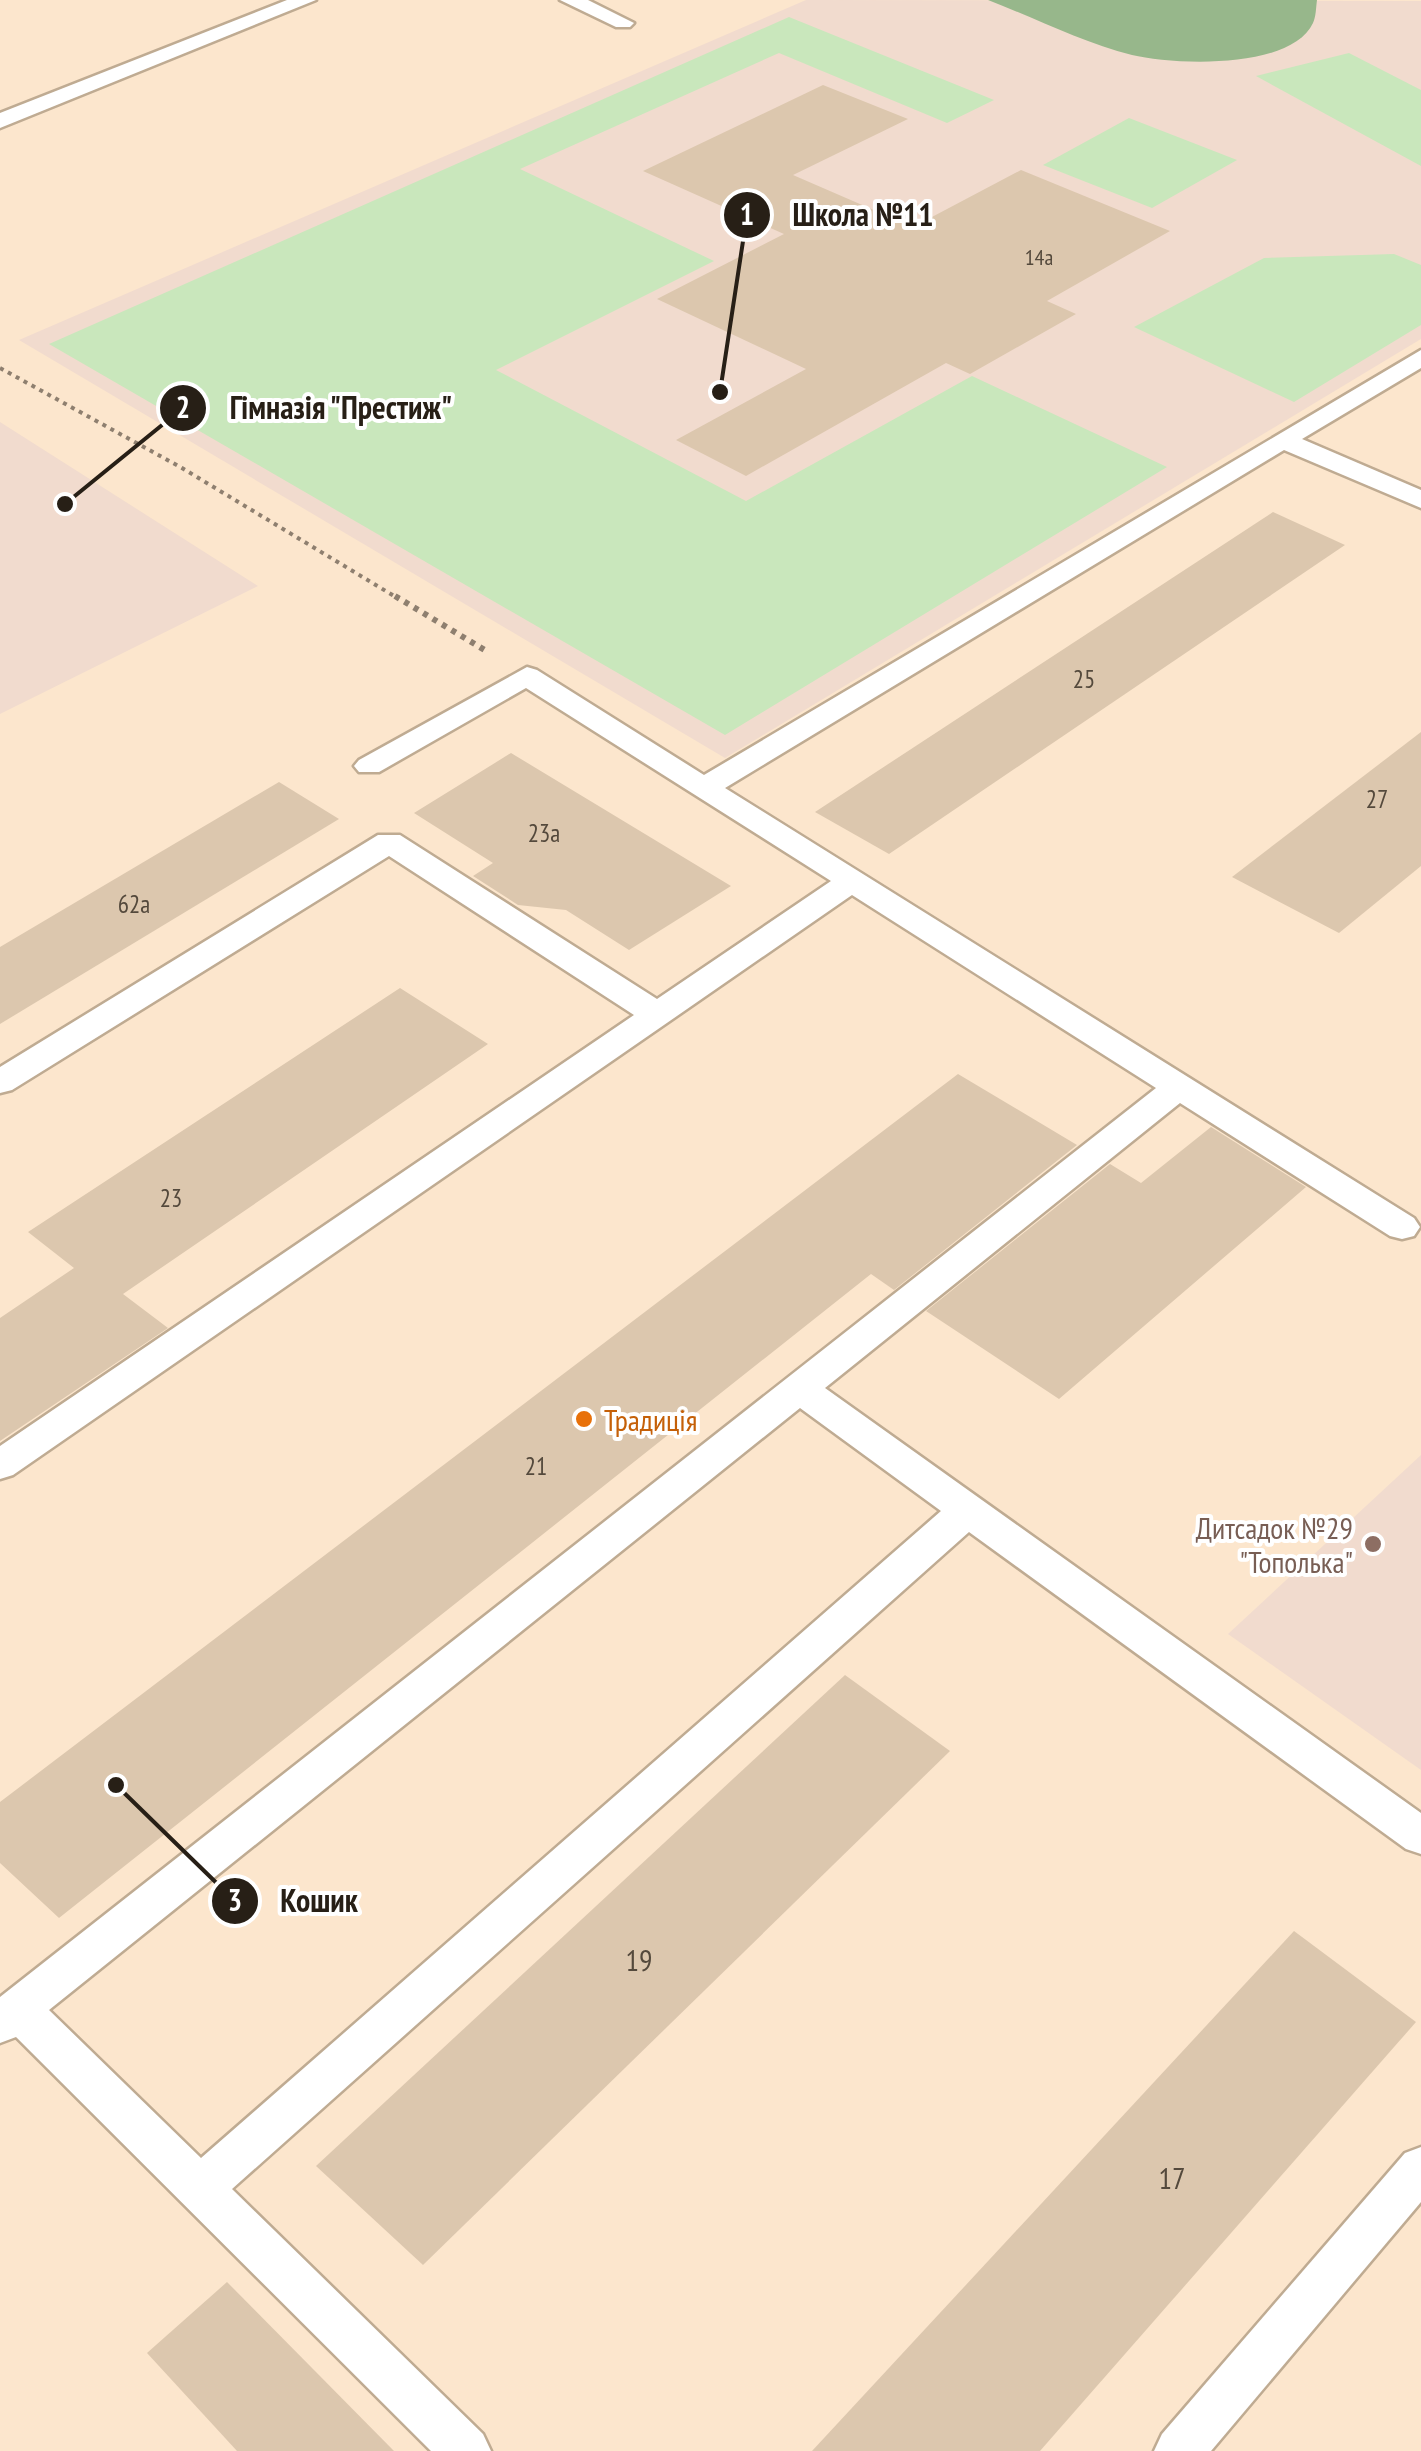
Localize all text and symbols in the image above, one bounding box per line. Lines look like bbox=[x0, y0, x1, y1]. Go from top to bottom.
callout: Школа №11 bbox=[722, 184, 953, 246]
text: Школа №11 bbox=[792, 193, 934, 235]
text: 1 bbox=[740, 194, 754, 233]
house number: 14а bbox=[1025, 243, 1053, 271]
callout: Гімназія "Престиж" bbox=[158, 377, 473, 439]
text: Гімназія "Престиж" bbox=[230, 386, 452, 428]
text: 2 bbox=[176, 387, 190, 426]
house number: 25 bbox=[1073, 663, 1095, 695]
house number: 27 bbox=[1366, 783, 1388, 815]
house number: 23а bbox=[528, 817, 560, 849]
house number: 62а bbox=[118, 888, 150, 920]
house number: 23 bbox=[160, 1182, 182, 1214]
place label: Традиція bbox=[604, 1400, 697, 1439]
marker: Традиція bbox=[573, 1408, 595, 1430]
house number: 21 bbox=[525, 1450, 547, 1482]
place label: Дитсадок №29 "Тополька" bbox=[1196, 1508, 1353, 1581]
marker: Дитсадок №29 "Тополька" bbox=[1362, 1533, 1384, 1555]
callout: Кошик bbox=[210, 1870, 378, 1932]
text: Кошик bbox=[280, 1879, 359, 1921]
text: 3 bbox=[228, 1880, 242, 1919]
house number: 19 bbox=[626, 1940, 653, 1979]
house number: 17 bbox=[1159, 2158, 1186, 2197]

